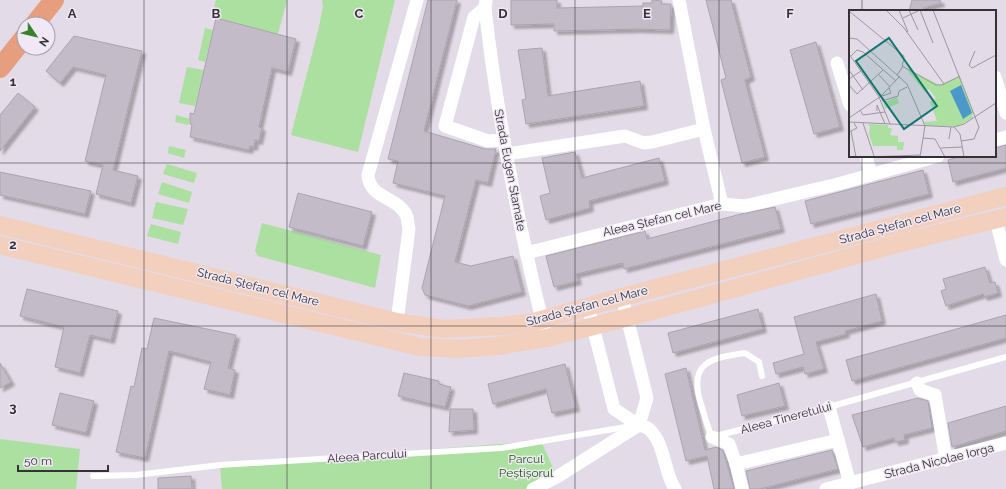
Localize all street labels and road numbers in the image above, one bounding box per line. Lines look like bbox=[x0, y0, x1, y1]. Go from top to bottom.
street label: Strada Eugen Stamate bbox=[491, 108, 529, 232]
street label: Aleea Ștefan cel Mare bbox=[601, 199, 723, 239]
street label: Strada Ștefan cel Mare bbox=[838, 201, 962, 247]
street label: Strada Ștefan cel Mare bbox=[196, 265, 320, 309]
street label: Strada Ștefan cel Mare bbox=[525, 283, 649, 329]
street label: Aleea Tineretului bbox=[739, 399, 833, 437]
street label: Strada Nicolae Iorga bbox=[883, 441, 995, 481]
street label: Aleea Parcului bbox=[327, 446, 407, 466]

